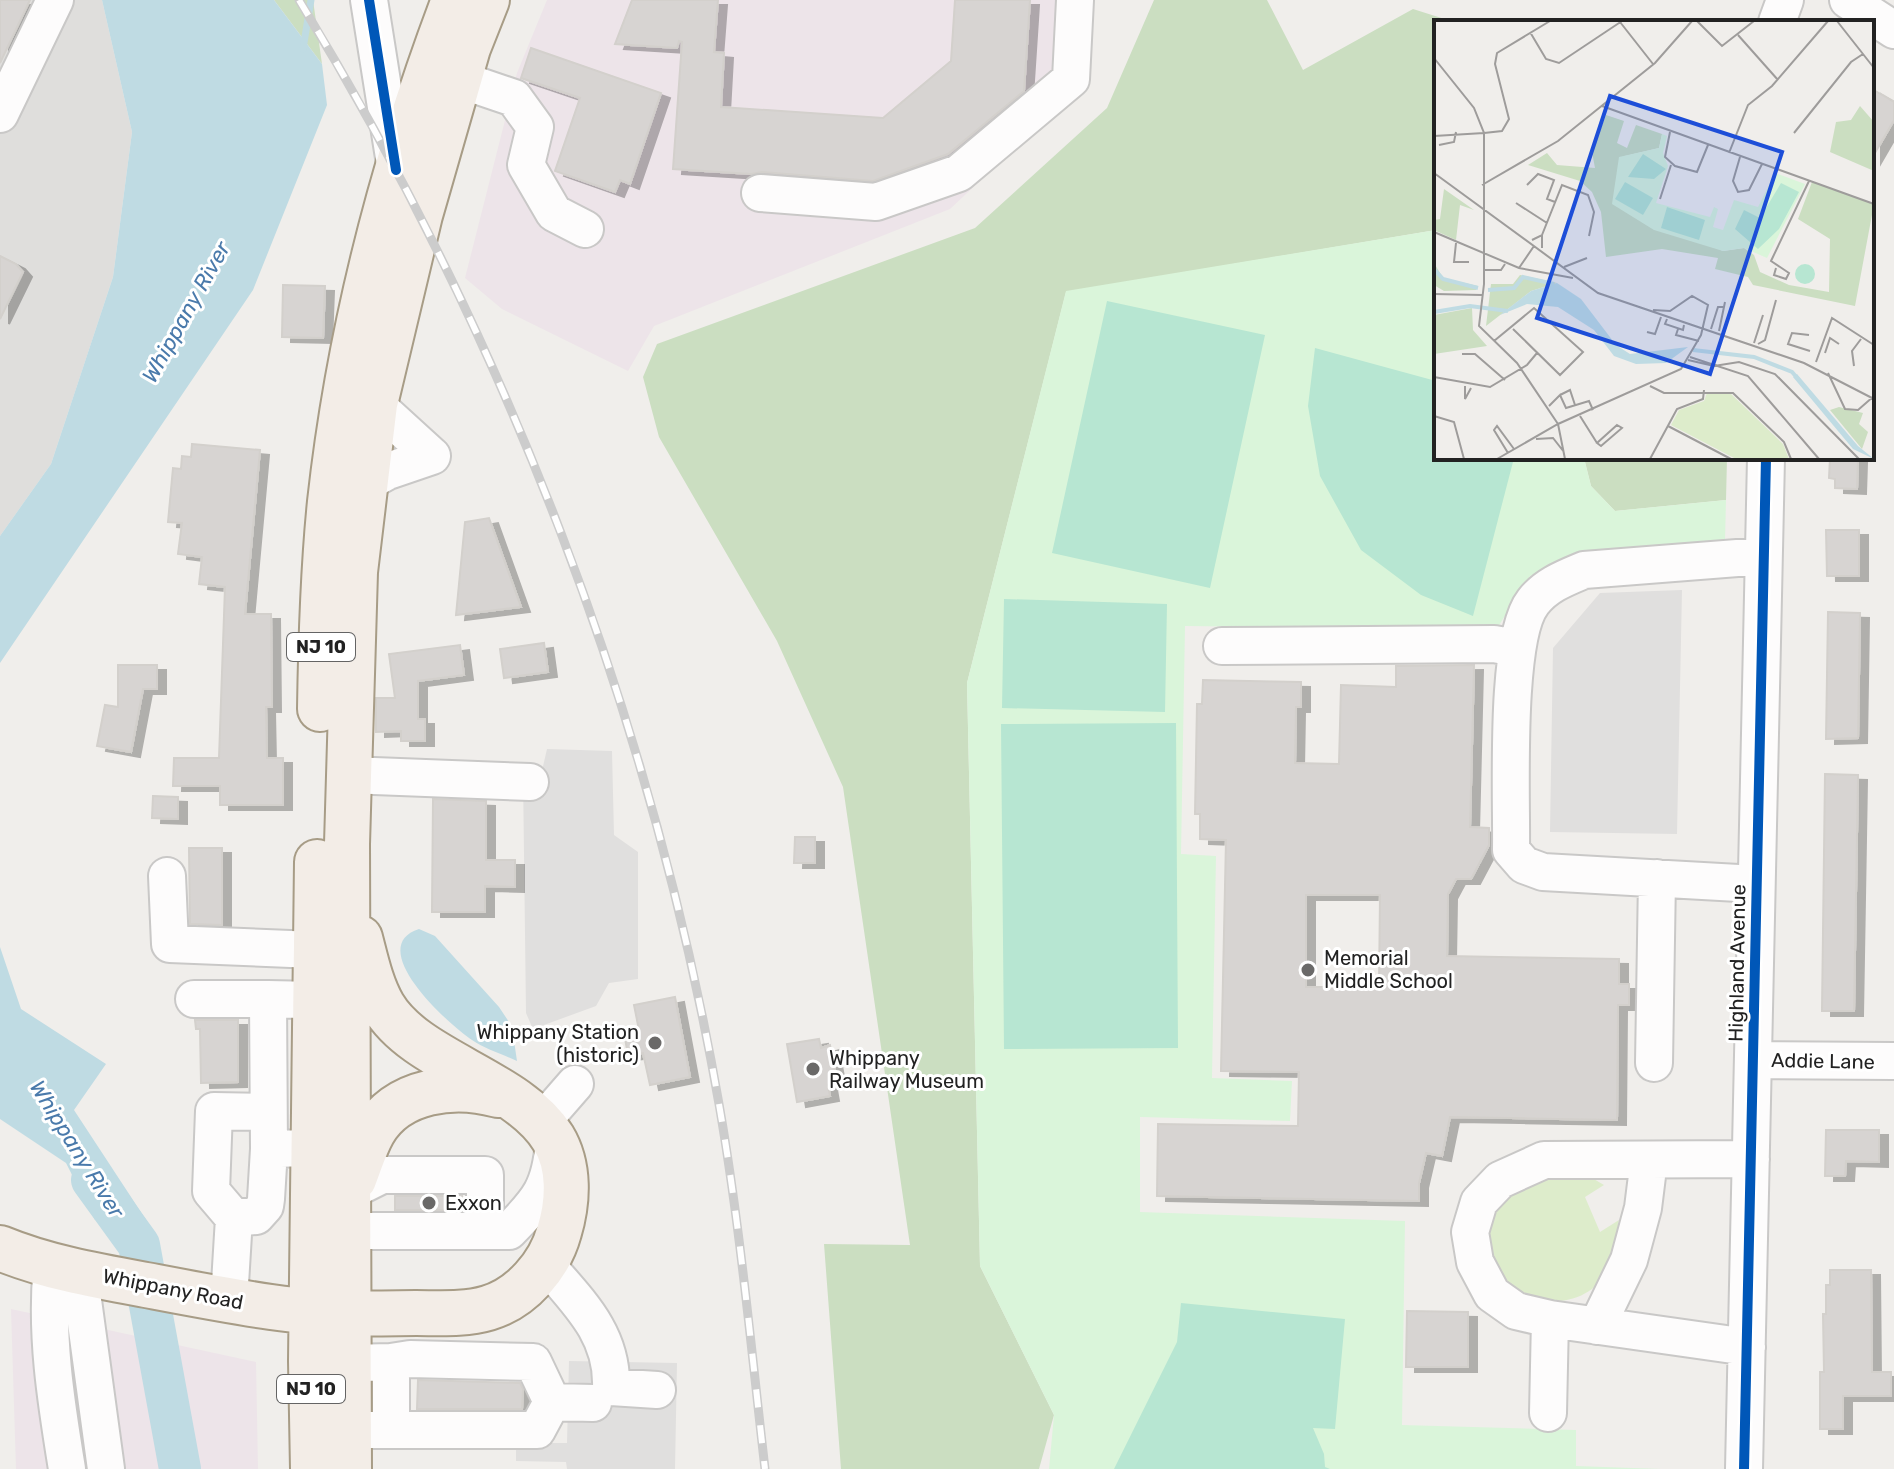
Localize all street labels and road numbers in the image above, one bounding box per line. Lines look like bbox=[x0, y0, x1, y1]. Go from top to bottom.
road number: NJ 10 bbox=[287, 633, 355, 661]
street label: Highland Avenue bbox=[1724, 884, 1750, 1042]
street label: Addie Lane bbox=[1771, 1048, 1875, 1074]
street label: Whippany Road bbox=[101, 1264, 245, 1314]
road number: NJ 10 bbox=[277, 1375, 345, 1403]

